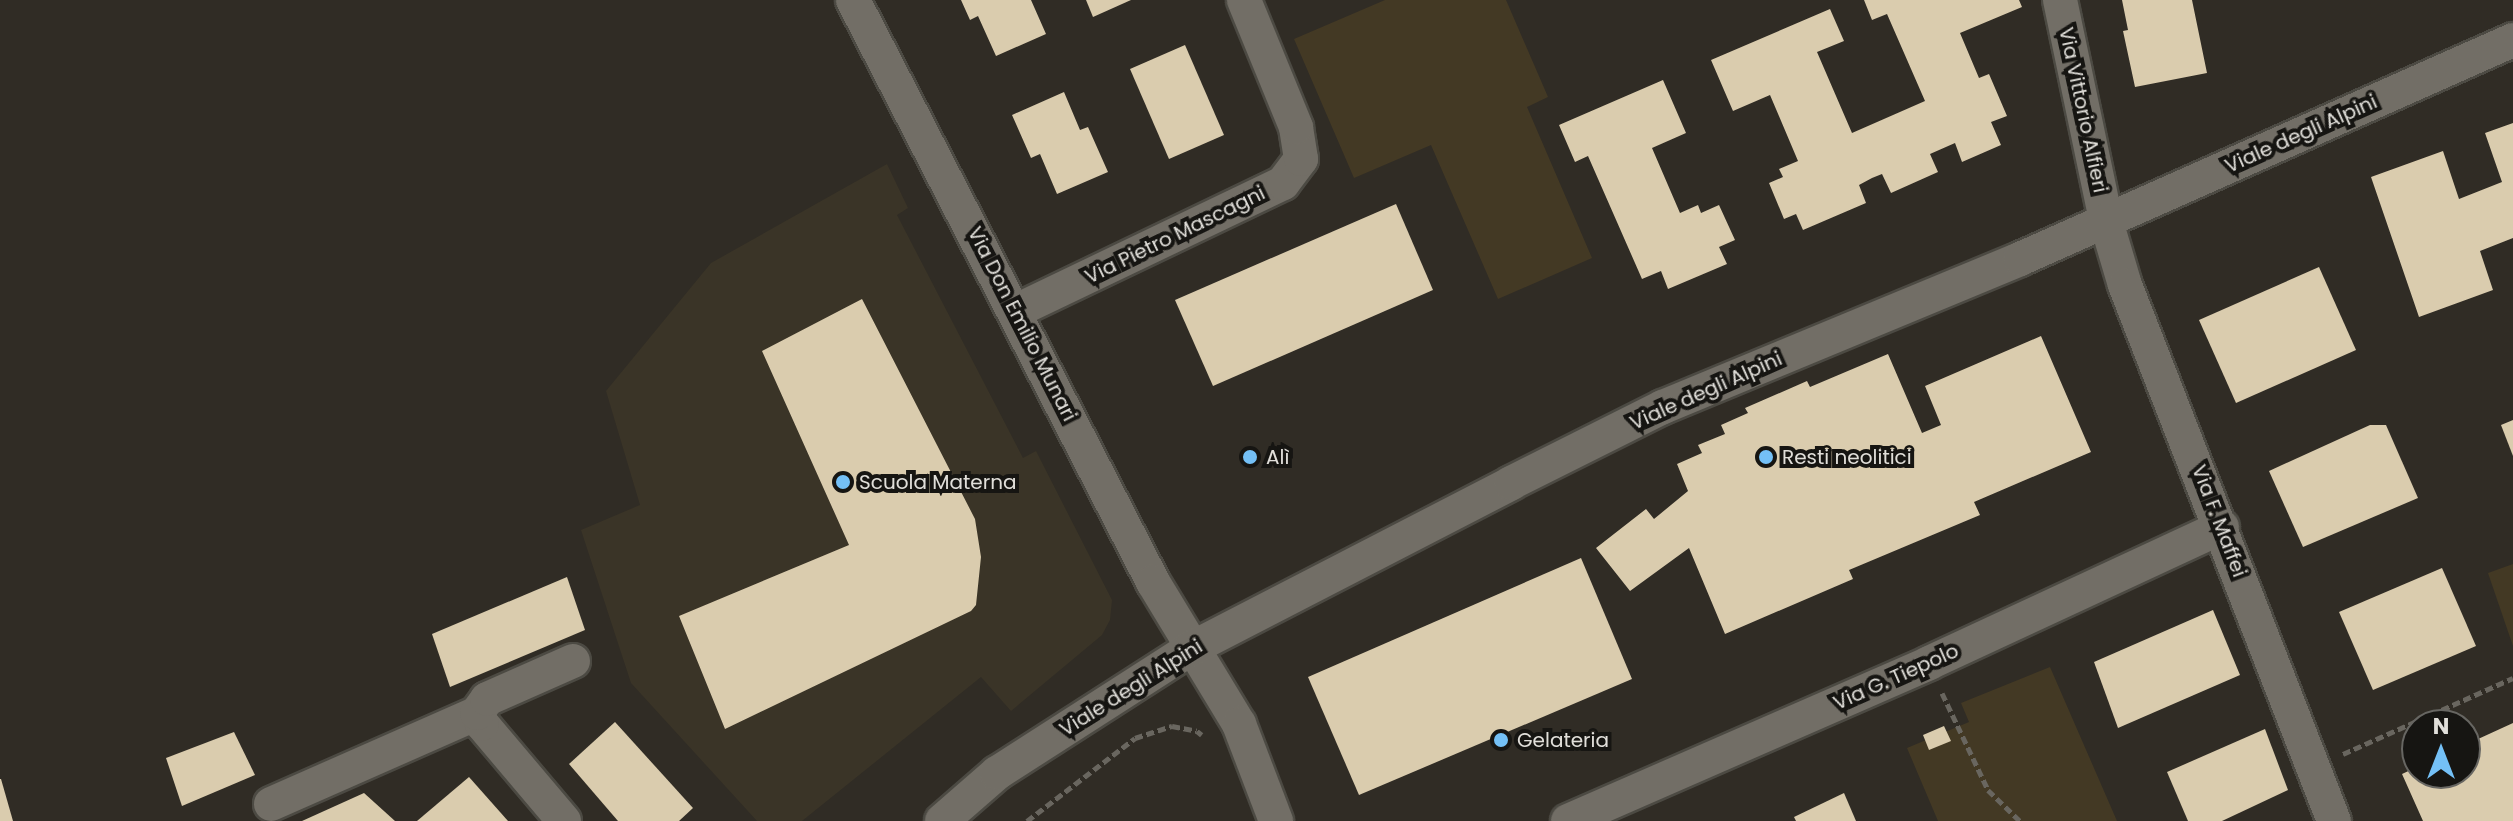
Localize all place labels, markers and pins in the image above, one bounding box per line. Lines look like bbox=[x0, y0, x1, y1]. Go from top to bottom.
place label: Alì bbox=[1266, 445, 1289, 469]
place label: Resti neolitici bbox=[1782, 445, 1912, 469]
marker: Alì bbox=[1241, 448, 1259, 466]
marker: Resti neolitici bbox=[1757, 448, 1775, 466]
place label: Scuola Materna bbox=[859, 470, 1016, 494]
marker: Scuola Materna bbox=[834, 473, 852, 491]
place label: Gelateria bbox=[1517, 728, 1609, 752]
marker: Gelateria bbox=[1492, 731, 1510, 749]

